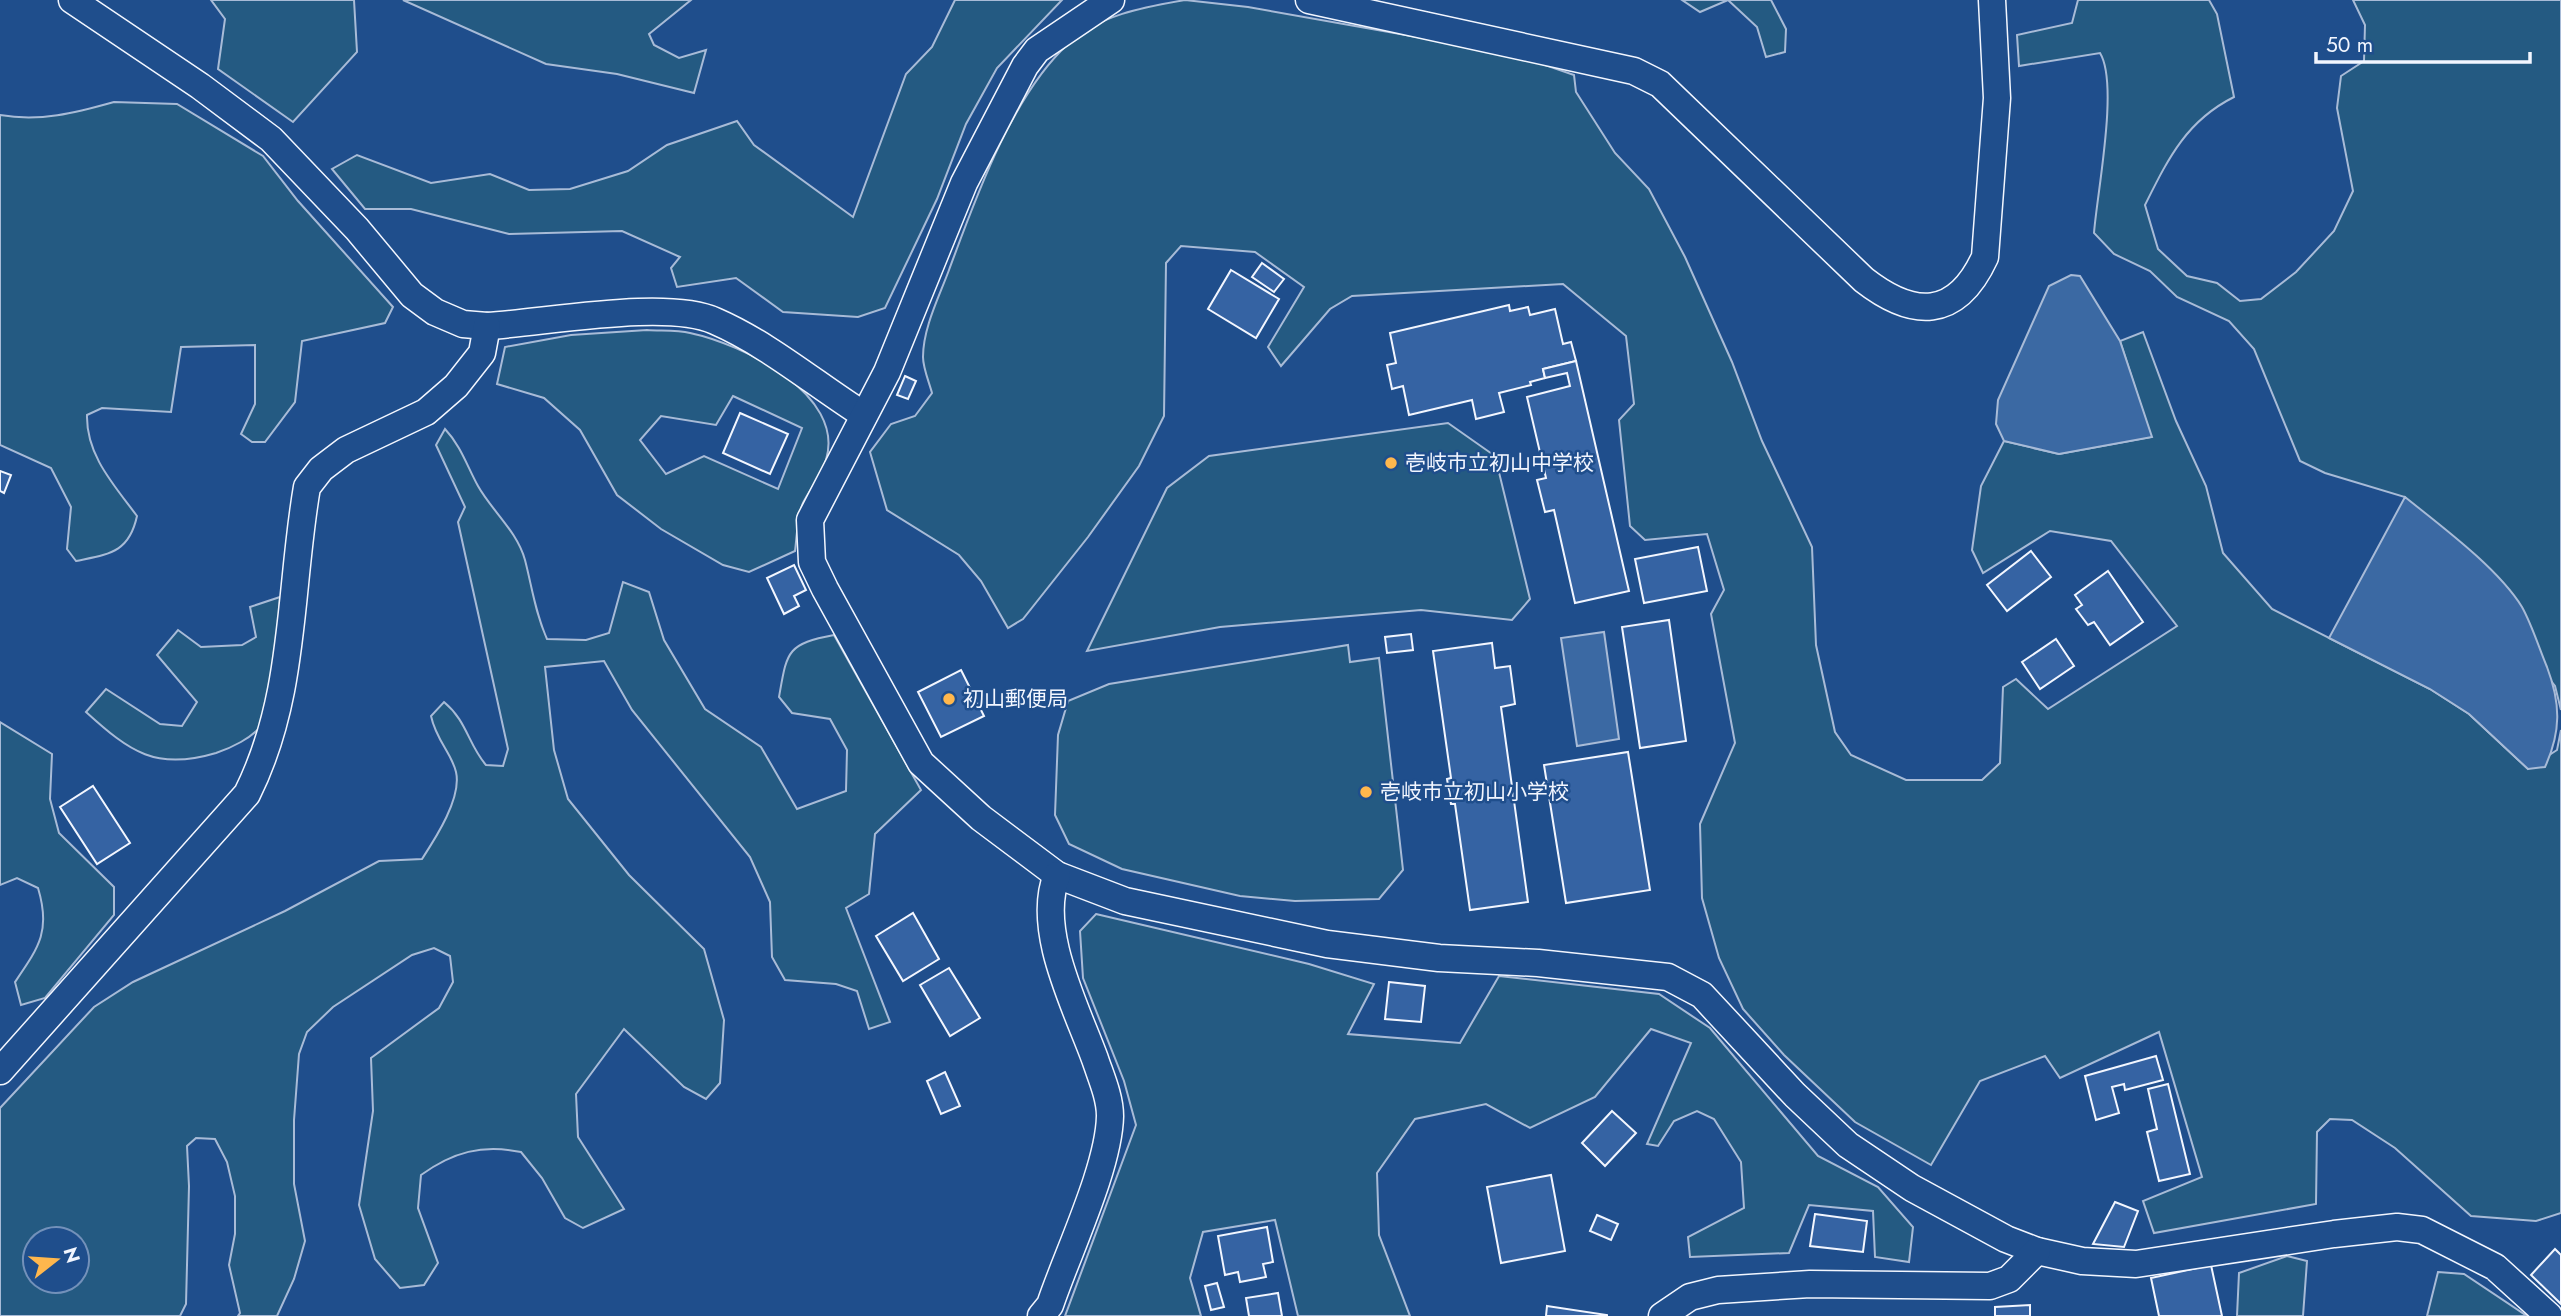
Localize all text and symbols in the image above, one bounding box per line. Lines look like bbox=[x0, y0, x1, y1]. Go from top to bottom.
scale bar bbox=[2316, 21, 2530, 65]
text: 50 m bbox=[2326, 30, 2373, 60]
place label: 壱岐市立初山中学校 bbox=[1405, 448, 1594, 478]
marker: 壱岐市立初山中学校 bbox=[1383, 455, 1399, 471]
place label: 初山郵便局 bbox=[963, 684, 1068, 714]
marker: 初山郵便局 bbox=[941, 691, 957, 707]
place label: 壱岐市立初山小学校 bbox=[1380, 777, 1569, 807]
marker: 壱岐市立初山小学校 bbox=[1358, 784, 1374, 800]
north arrow bbox=[21, 1225, 91, 1295]
text: N bbox=[57, 1244, 87, 1266]

